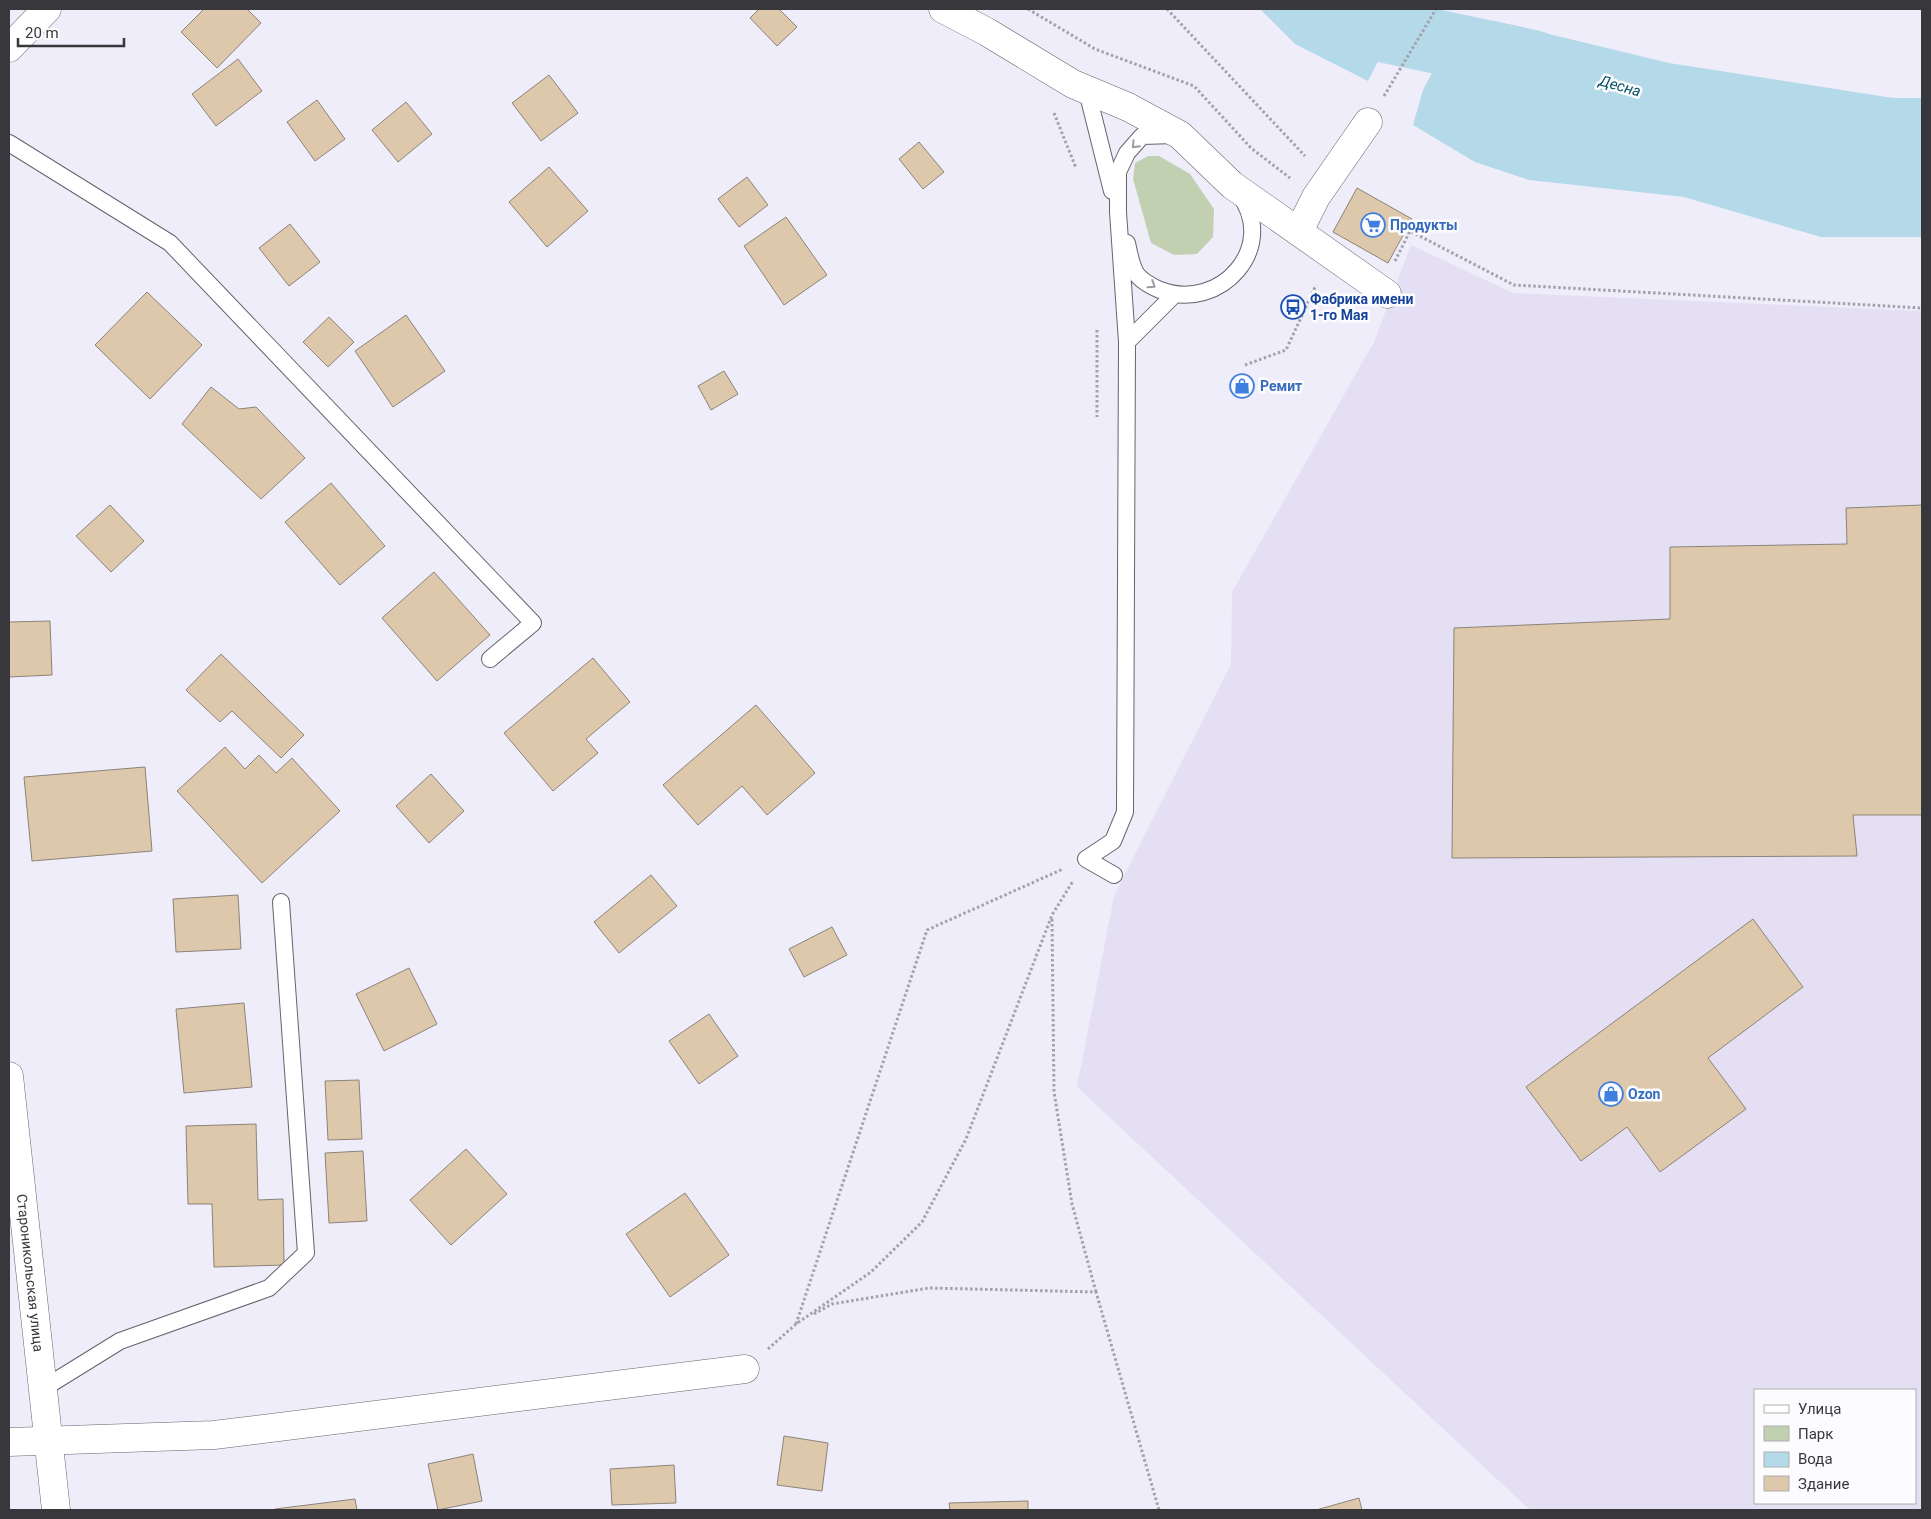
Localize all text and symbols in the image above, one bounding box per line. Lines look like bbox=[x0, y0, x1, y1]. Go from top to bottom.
scale bar bbox=[18, 15, 124, 47]
text: 20 m bbox=[25, 24, 59, 42]
water label: Десна bbox=[1596, 71, 1643, 101]
one-way arrow bbox=[1132, 139, 1141, 148]
supermarket icon: Продукты bbox=[1360, 212, 1386, 238]
place label: Продукты bbox=[1390, 217, 1458, 233]
one-way arrow bbox=[1146, 278, 1155, 288]
place label: Фабрика имени 1-го Мая bbox=[1310, 291, 1413, 323]
bus stop icon: Фабрика имени 1-го Мая bbox=[1280, 294, 1306, 320]
shop icon: Ремит bbox=[1229, 373, 1255, 399]
place label: Ремит bbox=[1260, 378, 1302, 394]
shop icon: Ozon bbox=[1598, 1081, 1624, 1107]
place label: Ozon bbox=[1628, 1086, 1661, 1102]
street label: Староникольская улица bbox=[14, 1193, 47, 1353]
legend bbox=[1754, 1389, 1916, 1504]
text: Улица bbox=[1798, 1400, 1841, 1418]
text: Парк bbox=[1798, 1425, 1833, 1443]
text: Вода bbox=[1798, 1450, 1833, 1468]
text: Здание bbox=[1798, 1475, 1849, 1493]

